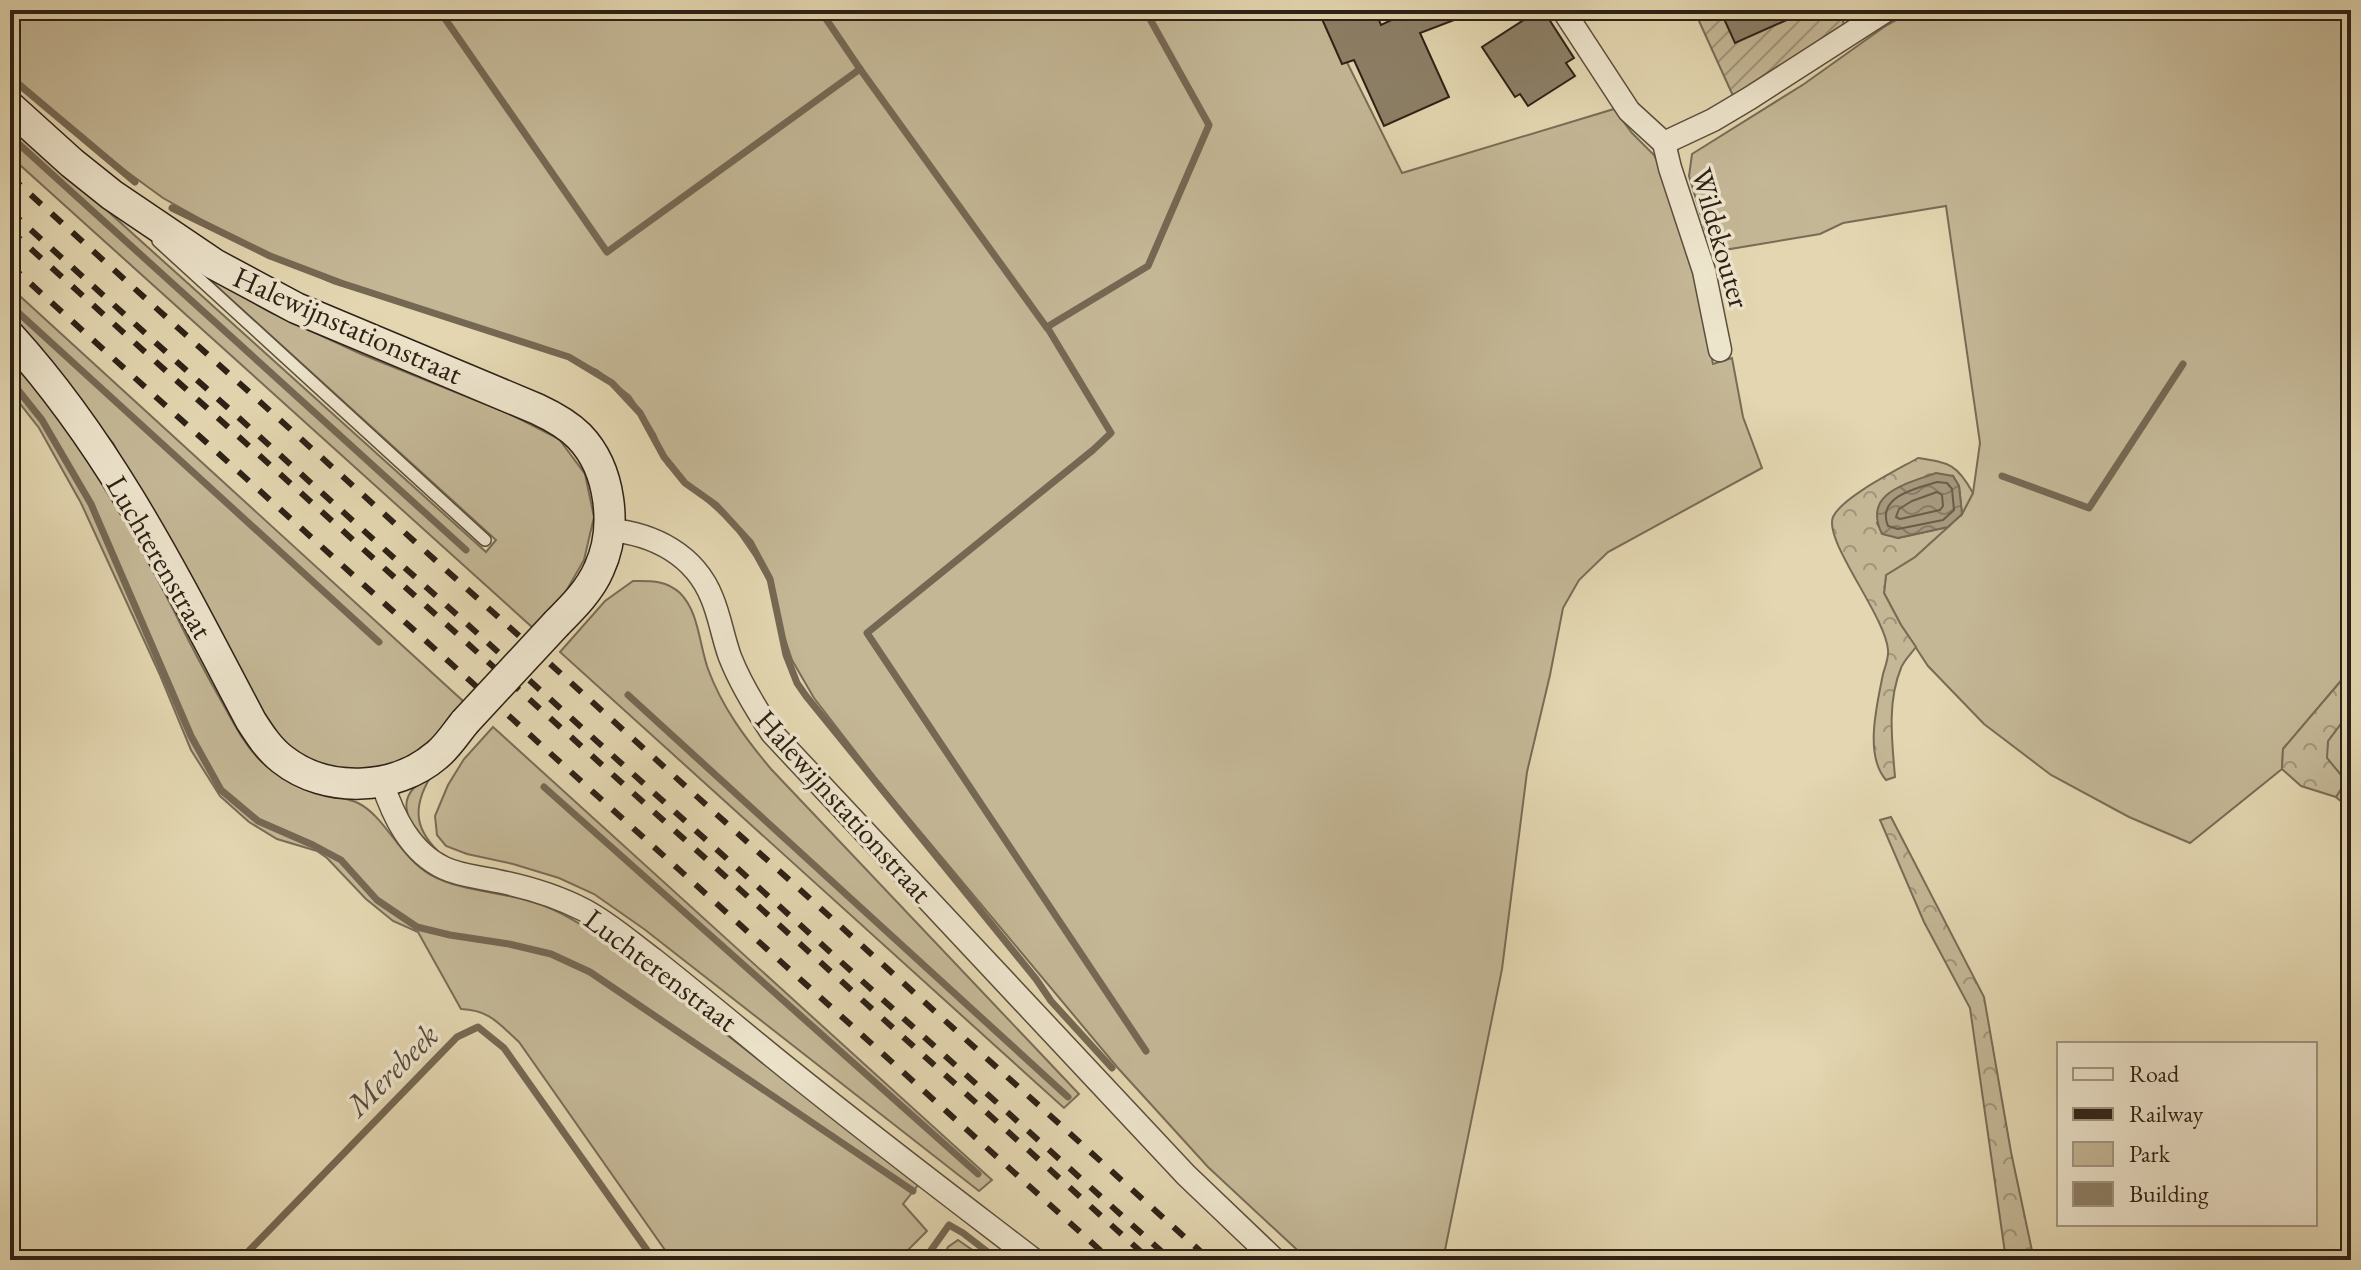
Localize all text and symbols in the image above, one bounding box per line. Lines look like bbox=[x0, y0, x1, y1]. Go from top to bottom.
street label: Wildekouter bbox=[1682, 163, 1760, 313]
street label: Halewijnstationstraat bbox=[227, 257, 469, 393]
street label: Luchterenstraat bbox=[98, 468, 223, 646]
street label: Halewijnstationstraat bbox=[747, 701, 941, 911]
street label: Luchterenstraat bbox=[577, 900, 746, 1041]
water label: Merebeek bbox=[335, 1014, 448, 1127]
legend bbox=[2057, 1042, 2317, 1226]
text: Road bbox=[2129, 1058, 2180, 1089]
text: Railway bbox=[2129, 1098, 2204, 1129]
text: Park bbox=[2129, 1138, 2171, 1169]
text: Building bbox=[2129, 1178, 2209, 1209]

